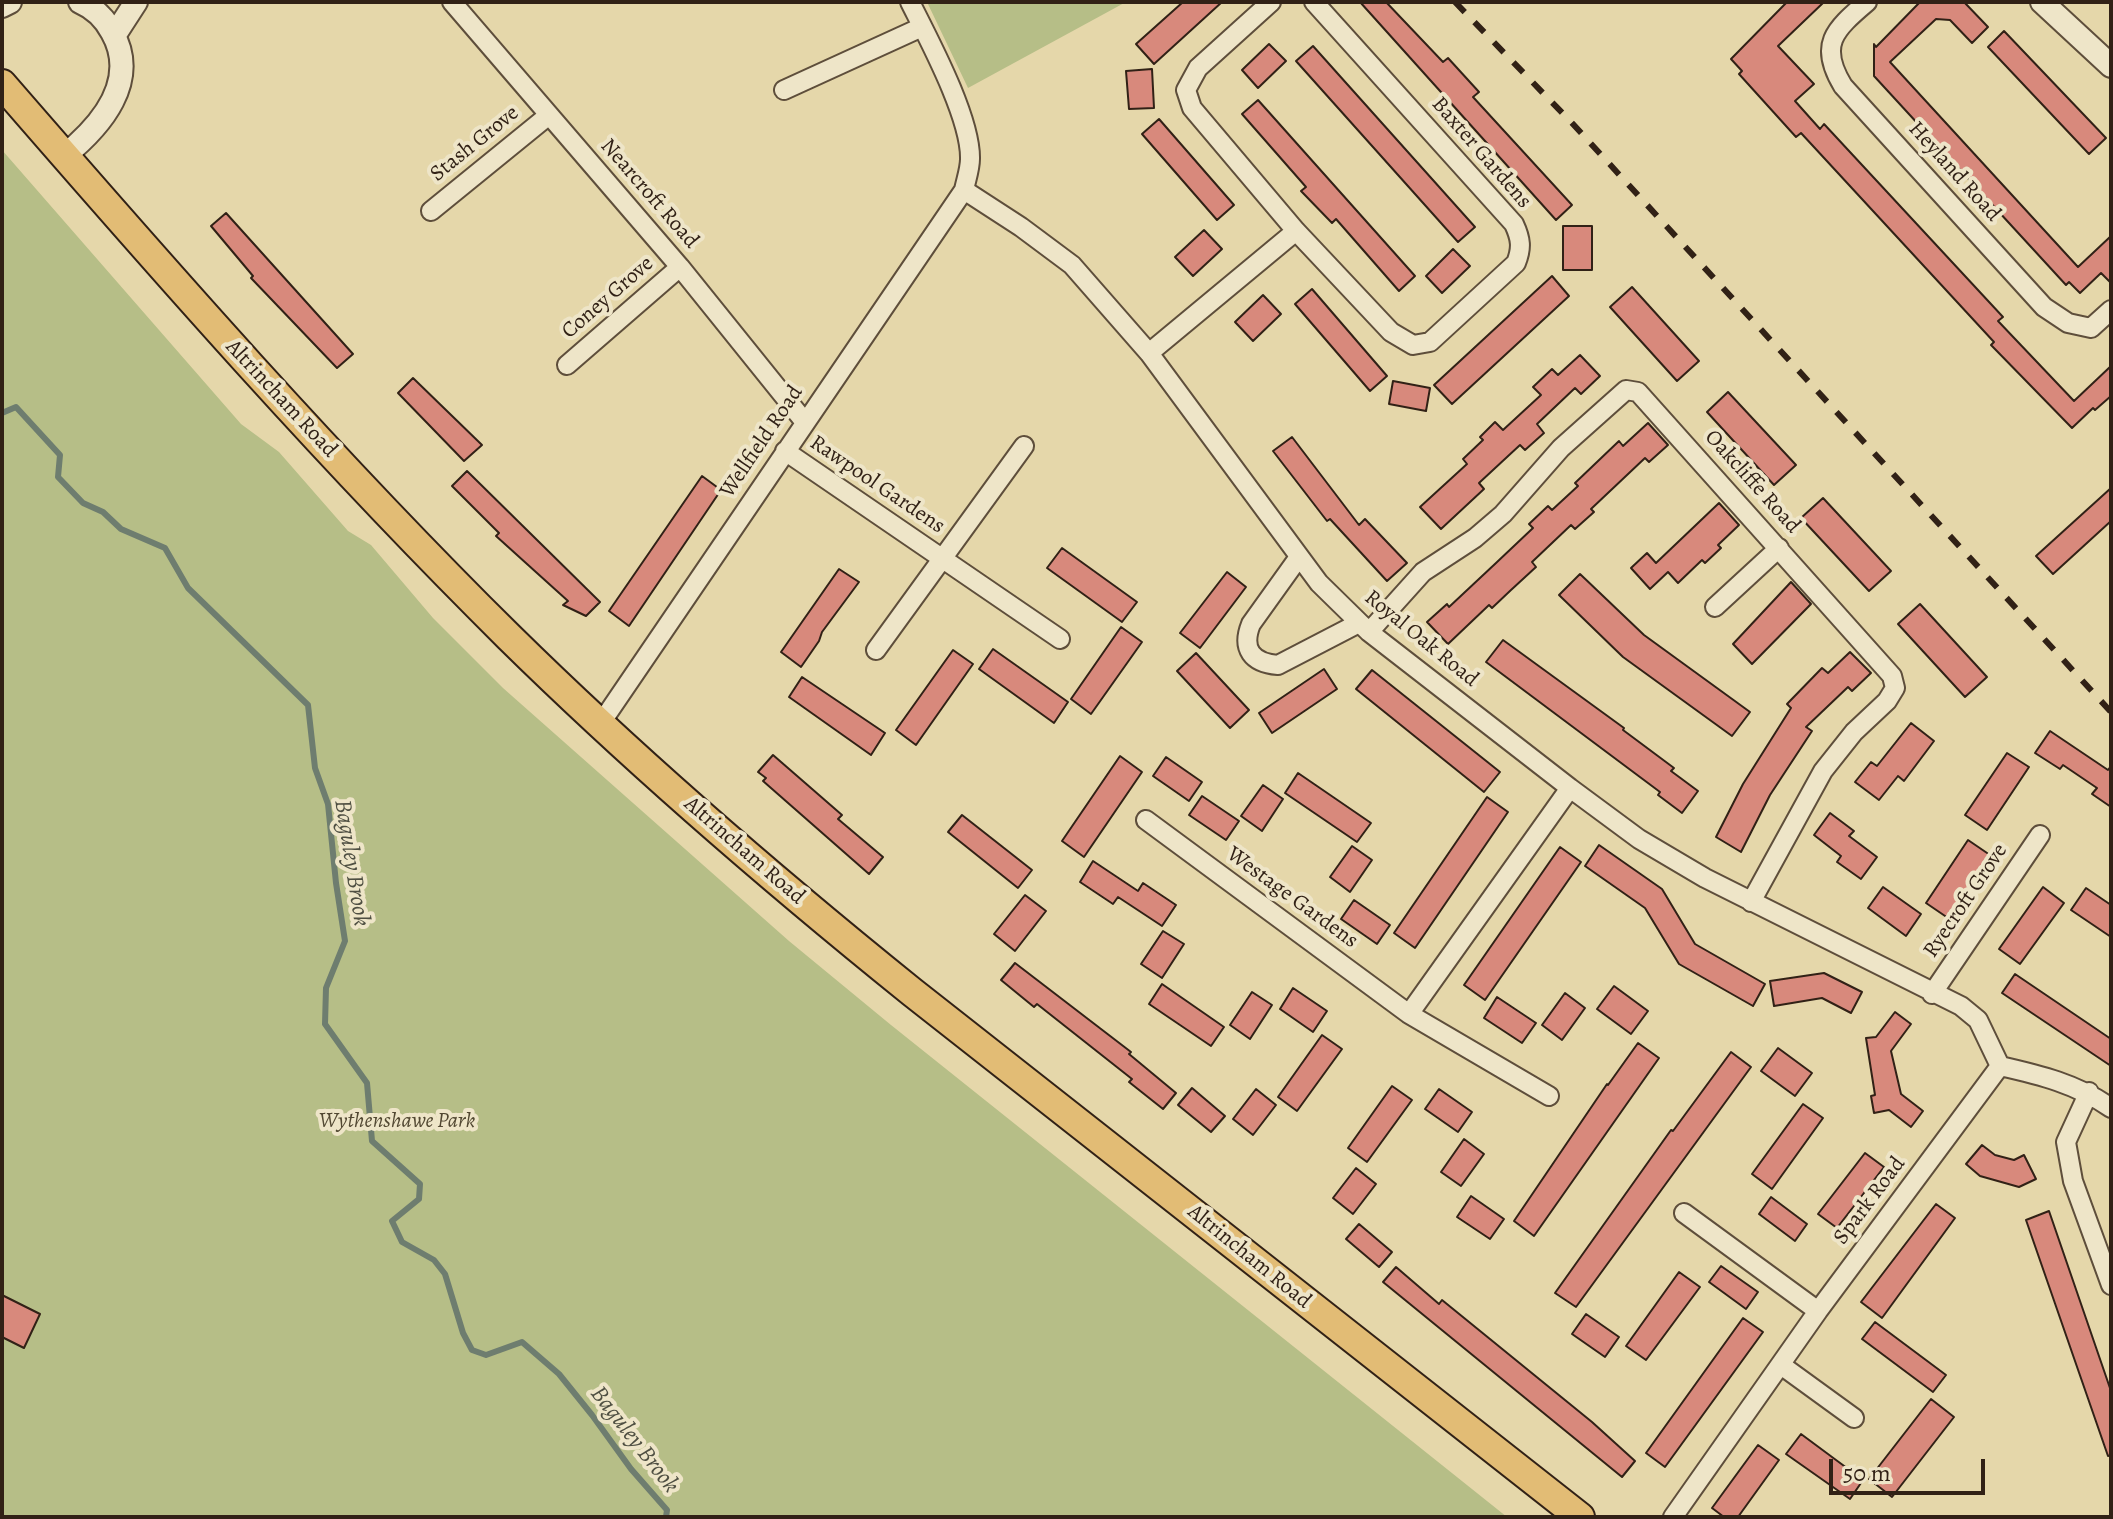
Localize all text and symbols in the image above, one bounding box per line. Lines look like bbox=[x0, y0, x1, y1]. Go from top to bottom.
street label: Baxter Gardens bbox=[1425, 92, 1537, 214]
street label: Stash Grove bbox=[425, 100, 525, 188]
street label: Heyland Road bbox=[1902, 117, 2006, 227]
street label: Nearcroft Road bbox=[594, 134, 704, 254]
street label: Coney Grove bbox=[557, 251, 659, 345]
street label: Altrincham Road bbox=[220, 335, 342, 463]
street label: Wellfield Road bbox=[715, 381, 809, 503]
street label: Oakcliffe Road bbox=[1699, 425, 1805, 539]
street label: Rawpool Gardens bbox=[805, 430, 949, 540]
street label: Royal Oak Road bbox=[1359, 585, 1483, 693]
street label: Altrincham Road bbox=[678, 791, 810, 911]
water label: Baguley Brook bbox=[327, 798, 375, 928]
street label: Ryecroft Grove bbox=[1918, 839, 2014, 963]
street label: Westage Gardens bbox=[1221, 842, 1363, 954]
park label: Wythenshawe Park bbox=[319, 1109, 475, 1135]
street label: Spark Road bbox=[1828, 1152, 1912, 1250]
street label: Altrincham Road bbox=[1182, 1199, 1316, 1315]
water label: Baguley Brook bbox=[583, 1381, 685, 1499]
scale bar bbox=[1833, 1443, 1989, 1493]
text: 50 m bbox=[1843, 1457, 1891, 1489]

